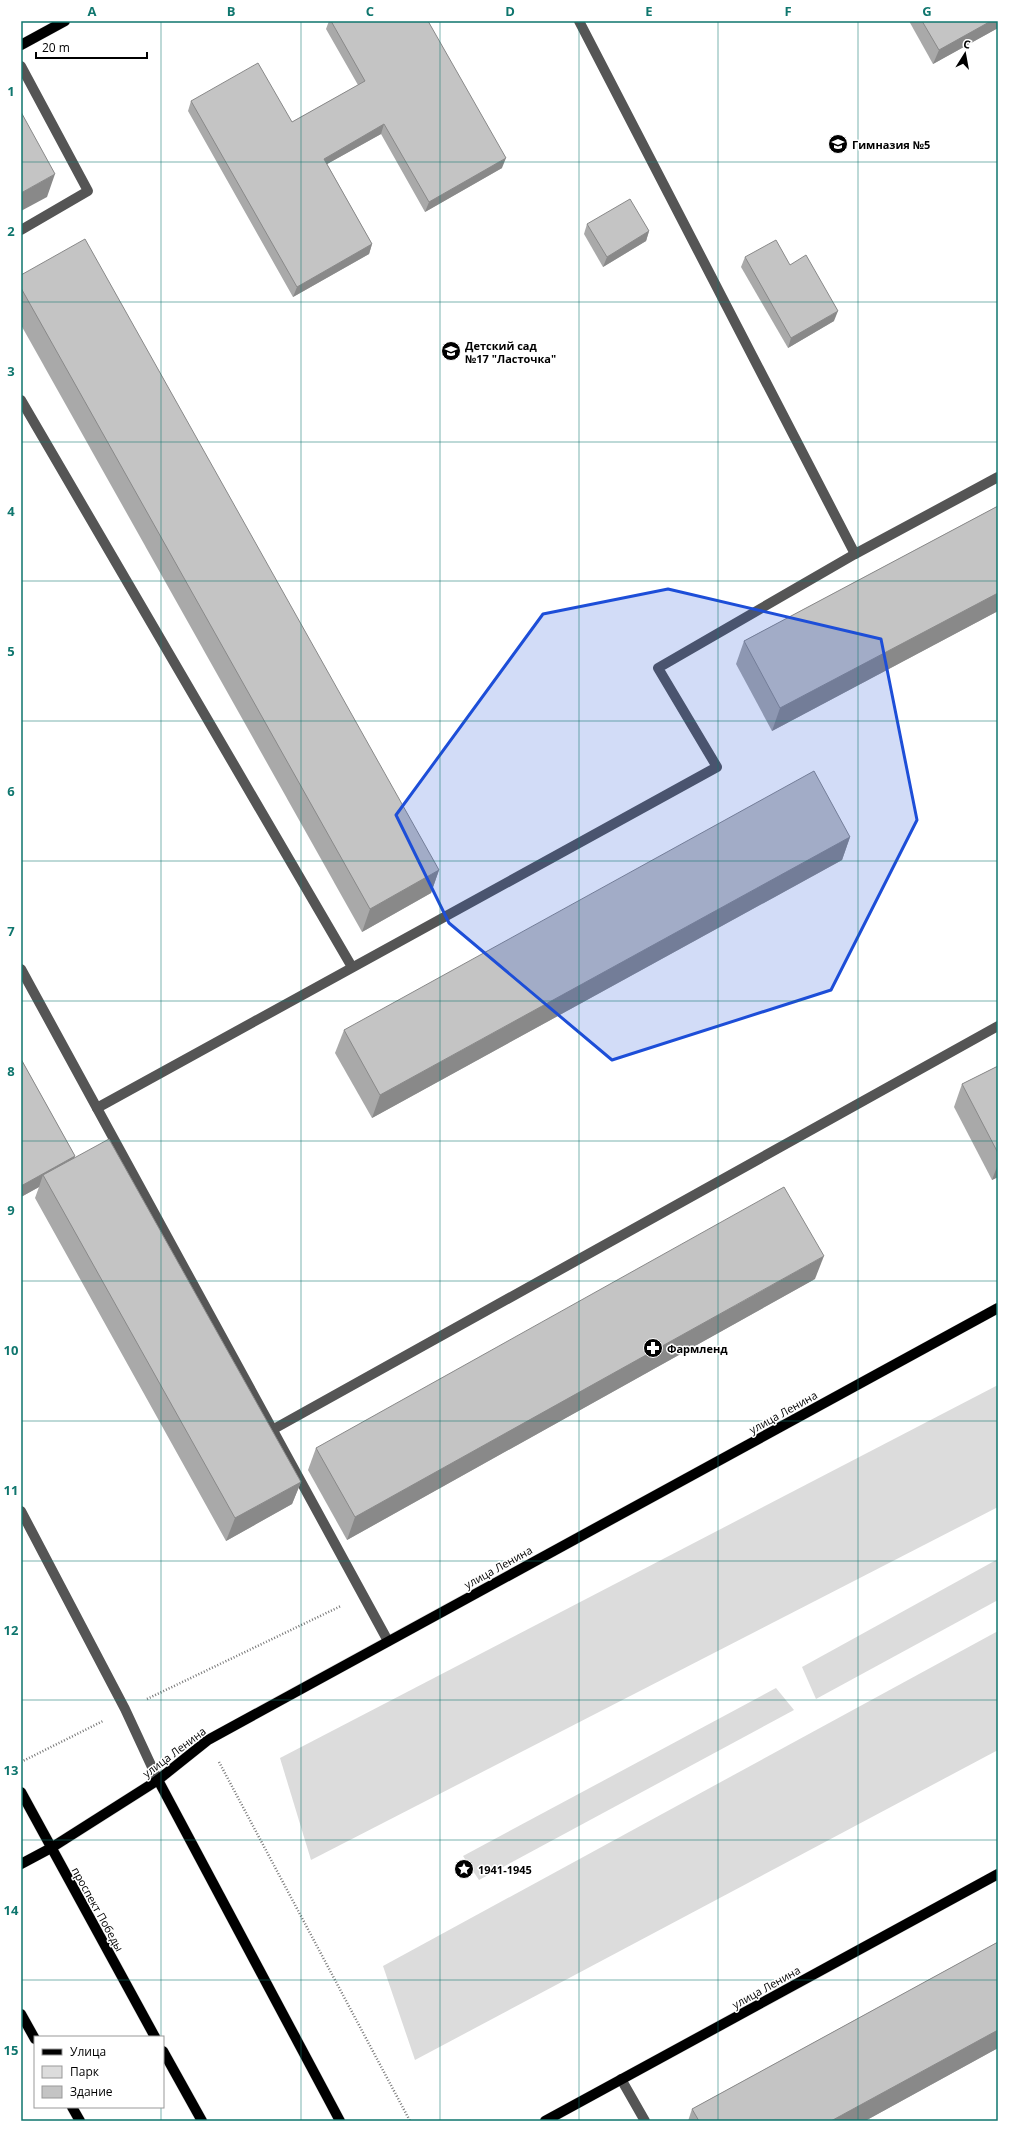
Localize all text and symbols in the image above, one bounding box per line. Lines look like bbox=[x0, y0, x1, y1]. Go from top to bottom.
text: A bbox=[88, 2, 97, 20]
text: B bbox=[227, 2, 236, 20]
text: C bbox=[366, 2, 374, 20]
text: D bbox=[505, 2, 515, 20]
text: E bbox=[645, 2, 653, 20]
text: F bbox=[784, 2, 792, 20]
text: G bbox=[922, 2, 932, 20]
scale bar bbox=[36, 34, 147, 60]
north arrow bbox=[945, 34, 985, 74]
text: С bbox=[962, 36, 972, 52]
text: 20 m bbox=[42, 39, 70, 56]
text: 1 bbox=[7, 82, 15, 100]
school or university icon: Гимназия №5 bbox=[827, 133, 849, 155]
place label: Гимназия №5 bbox=[852, 137, 930, 152]
text: 2 bbox=[7, 222, 15, 240]
place label: Детский сад №17 "Ласточка" bbox=[465, 338, 556, 366]
school or university icon: Детский сад №17 "Ласточка" bbox=[440, 340, 462, 362]
text: 3 bbox=[7, 362, 15, 380]
text: 4 bbox=[7, 502, 15, 520]
text: 5 bbox=[7, 642, 15, 660]
text: 6 bbox=[7, 782, 15, 800]
text: 7 bbox=[7, 922, 15, 940]
text: 8 bbox=[7, 1062, 15, 1080]
text: 9 bbox=[7, 1201, 15, 1219]
pharmacy icon: Фармленд bbox=[642, 1337, 664, 1359]
text: 10 bbox=[4, 1341, 18, 1359]
place label: Фармленд bbox=[667, 1341, 728, 1356]
street label: улица Ленина bbox=[746, 1387, 820, 1437]
text: 11 bbox=[4, 1481, 18, 1499]
street label: улица Ленина bbox=[461, 1542, 535, 1592]
text: 12 bbox=[4, 1621, 19, 1639]
street label: улица Ленина bbox=[139, 1723, 209, 1781]
text: 13 bbox=[4, 1761, 18, 1779]
place icon: 1941-1945 bbox=[453, 1858, 475, 1880]
place label: 1941-1945 bbox=[478, 1862, 532, 1877]
street label: проспект Победы bbox=[69, 1864, 127, 1954]
text: 14 bbox=[4, 1901, 19, 1919]
street label: улица Ленина bbox=[729, 1962, 803, 2012]
legend bbox=[34, 2036, 164, 2108]
text: 15 bbox=[4, 2041, 18, 2059]
text: Улица bbox=[70, 2043, 106, 2060]
text: Парк bbox=[70, 2063, 100, 2080]
text: Здание bbox=[70, 2083, 113, 2100]

